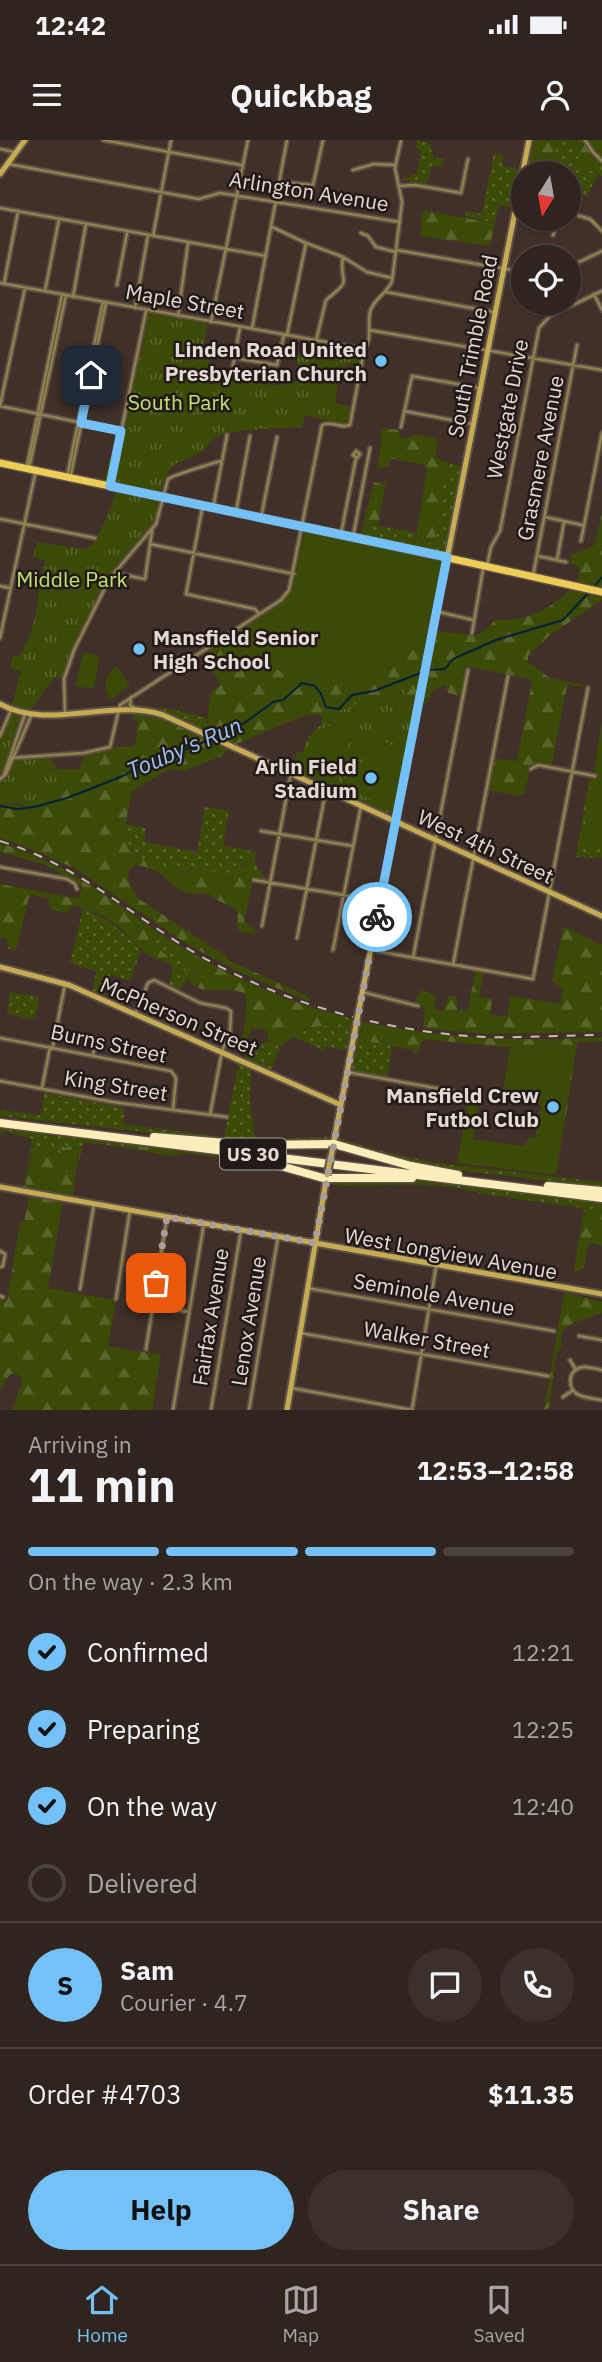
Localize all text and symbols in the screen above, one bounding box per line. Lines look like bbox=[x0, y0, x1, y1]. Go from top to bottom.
text: 12:42 bbox=[35, 8, 106, 42]
text: Quickbag bbox=[230, 74, 372, 116]
icon: menu bbox=[28, 76, 66, 114]
icon: person bbox=[536, 76, 574, 114]
north arrow bbox=[511, 161, 581, 231]
map controls bbox=[511, 161, 581, 315]
street label: Arlington Avenue bbox=[227, 165, 391, 217]
button: locate bbox=[511, 245, 581, 315]
street label: South Trimble Road bbox=[441, 252, 503, 440]
street label: Maple Street bbox=[123, 277, 247, 325]
place label: Linden Road United Presbyterian Church bbox=[165, 335, 367, 387]
street label: Westgate Drive bbox=[480, 337, 534, 481]
pin bbox=[61, 345, 121, 405]
marker: Linden Road United Presbyterian Church bbox=[373, 353, 389, 369]
icon: home bbox=[72, 356, 110, 394]
street label: Grasmere Avenue bbox=[510, 373, 570, 543]
park label: South Park bbox=[128, 388, 230, 416]
park label: Middle Park bbox=[16, 565, 128, 593]
place label: Mansfield Senior High School bbox=[153, 623, 319, 675]
marker: Mansfield Senior High School bbox=[131, 641, 147, 657]
water label: Touby's Run bbox=[122, 709, 246, 785]
place label: Arlin Field Stadium bbox=[255, 752, 357, 804]
marker: Arlin Field Stadium bbox=[363, 770, 379, 786]
street label: West 4th Street bbox=[414, 802, 558, 890]
courier bbox=[342, 882, 412, 952]
icon: bike bbox=[358, 898, 396, 936]
street label: McPherson Street bbox=[96, 970, 262, 1062]
street label: Burns Street bbox=[48, 1017, 170, 1069]
street label: King Street bbox=[62, 1063, 170, 1107]
place label: Mansfield Crew Futbol Club bbox=[386, 1081, 539, 1133]
marker: Mansfield Crew Futbol Club bbox=[545, 1099, 561, 1115]
road number: US 30 bbox=[220, 1138, 286, 1170]
street label: West Longview Avenue bbox=[342, 1220, 560, 1286]
street label: Fairfax Avenue bbox=[185, 1246, 235, 1388]
pin bbox=[126, 1253, 186, 1313]
street label: Lenox Avenue bbox=[224, 1254, 272, 1388]
icon: bag bbox=[137, 1264, 175, 1302]
street label: Seminole Avenue bbox=[351, 1266, 517, 1322]
street label: Walker Street bbox=[362, 1314, 492, 1364]
text: Arriving in bbox=[28, 1429, 132, 1459]
text: 12:53–12:58 bbox=[417, 1453, 574, 1487]
text: 11 min bbox=[28, 1455, 176, 1515]
text: On the way · 2.3 km bbox=[28, 1566, 233, 1596]
icon: check bbox=[28, 1633, 66, 1671]
text: Confirmed bbox=[87, 1635, 209, 1669]
text: 12:21 bbox=[512, 1637, 574, 1667]
icon: check bbox=[28, 1710, 66, 1748]
text: Preparing bbox=[87, 1712, 200, 1746]
text: 12:25 bbox=[512, 1714, 574, 1744]
icon: check bbox=[28, 1787, 66, 1825]
text: On the way bbox=[87, 1789, 217, 1823]
text: 12:40 bbox=[512, 1791, 574, 1821]
text: Delivered bbox=[87, 1866, 198, 1900]
button: chat bbox=[408, 1948, 482, 2022]
button: phone bbox=[500, 1948, 574, 2022]
text: Sam bbox=[120, 1953, 174, 1987]
text: S bbox=[57, 1968, 73, 2002]
text: Courier · 4.7 bbox=[120, 1987, 248, 2017]
text: Order #4703 bbox=[28, 2077, 182, 2111]
text: $11.35 bbox=[488, 2077, 574, 2111]
button: Help bbox=[28, 2170, 294, 2250]
button: Share bbox=[308, 2170, 574, 2250]
tab: Home bbox=[77, 2281, 128, 2347]
tab: Map bbox=[282, 2281, 320, 2347]
tab: Saved bbox=[473, 2281, 525, 2347]

